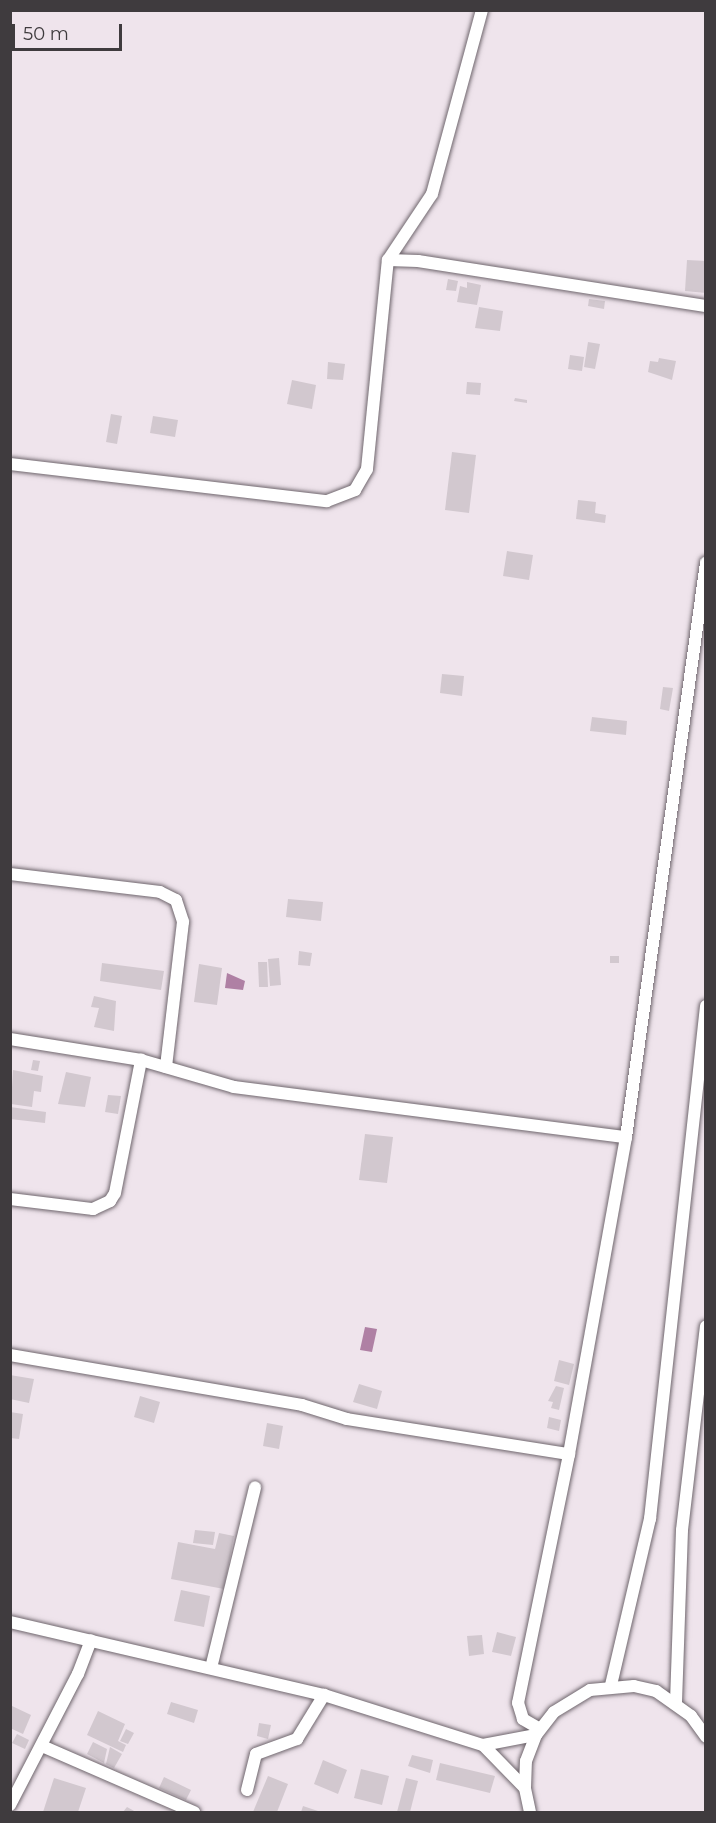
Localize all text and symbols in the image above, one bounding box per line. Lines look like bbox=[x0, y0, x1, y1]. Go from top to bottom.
scale bar bbox=[15, 12, 124, 50]
text: 50 m bbox=[23, 23, 69, 45]

